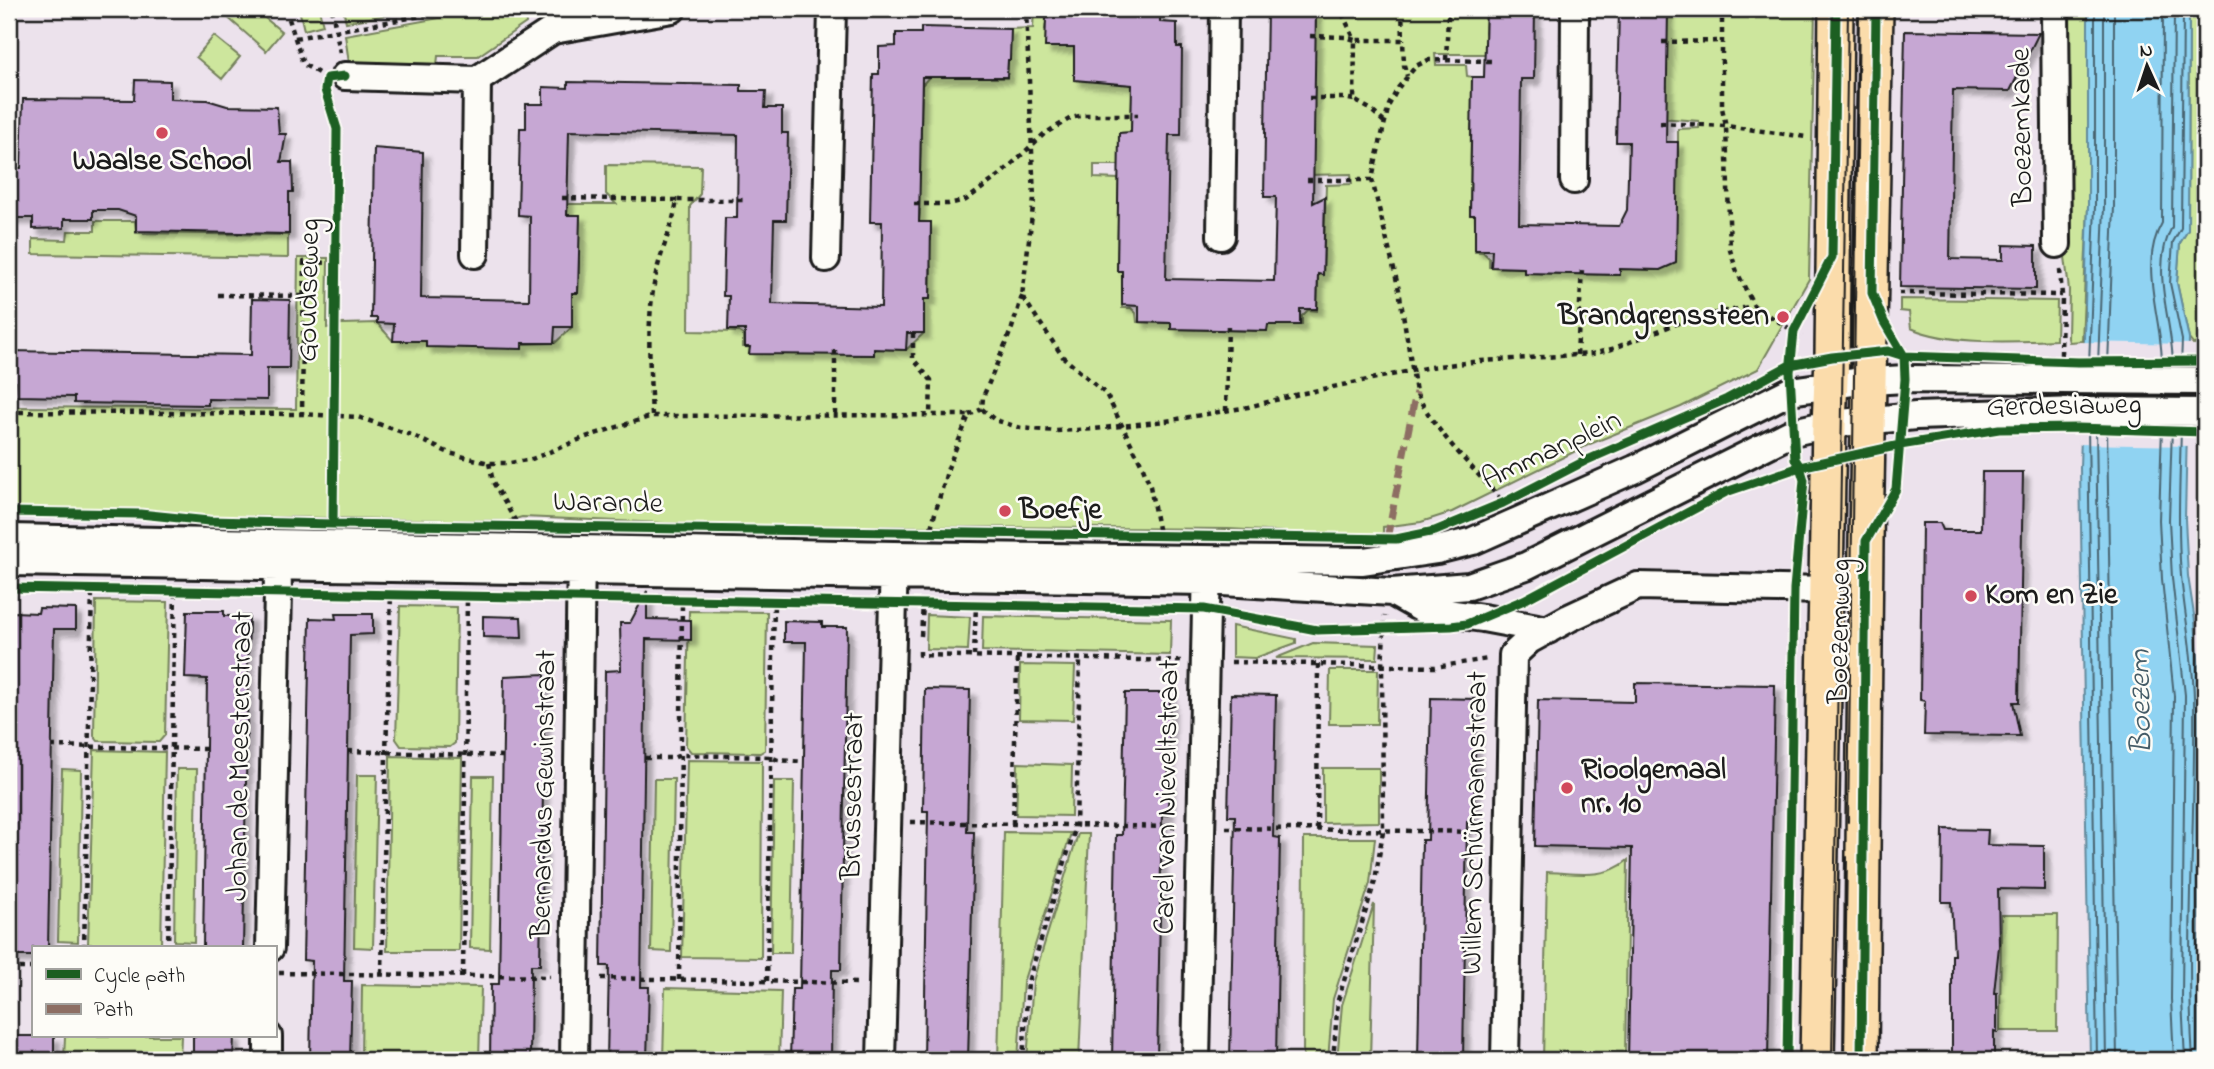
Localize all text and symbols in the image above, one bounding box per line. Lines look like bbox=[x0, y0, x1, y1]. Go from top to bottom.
north arrow bbox=[2112, 32, 2182, 102]
text: N bbox=[2139, 38, 2154, 65]
street label: Boezemkade bbox=[2000, 47, 2046, 207]
marker: Waalse School bbox=[154, 125, 170, 141]
place label: Waalse School bbox=[72, 140, 252, 184]
street label: Goudseweg bbox=[287, 218, 333, 362]
place label: Brandgrenssteen bbox=[1556, 295, 1769, 340]
marker: Brandgrenssteen bbox=[1775, 309, 1791, 325]
street label: Gerdesiaweg bbox=[1986, 384, 2142, 430]
street label: Ammanplein bbox=[1475, 399, 1629, 503]
street label: Warande bbox=[553, 481, 664, 527]
place label: Boefje bbox=[1017, 489, 1103, 533]
marker: Boefje bbox=[997, 503, 1013, 519]
street label: Boezemweg bbox=[1818, 558, 1864, 705]
place label: Kom en Zie bbox=[1985, 574, 2119, 618]
marker: Kom en Zie bbox=[1963, 588, 1979, 604]
street label: Johan de Meesterstraat bbox=[216, 611, 266, 901]
water label: Boezem bbox=[2118, 648, 2166, 755]
street label: Bernardus Gewinstraat bbox=[520, 649, 570, 940]
street label: Carel van Nieveltstraat bbox=[1144, 659, 1192, 935]
street label: Willem Schürmannstraat bbox=[1451, 671, 1501, 975]
street label: Brussestraat bbox=[831, 712, 877, 881]
place label: Rioolgemaal nr. 10 bbox=[1581, 749, 1726, 827]
marker: Rioolgemaal nr. 10 bbox=[1559, 780, 1575, 796]
legend bbox=[32, 946, 276, 1038]
text: Cycle path bbox=[94, 962, 185, 994]
text: Path bbox=[94, 996, 133, 1026]

